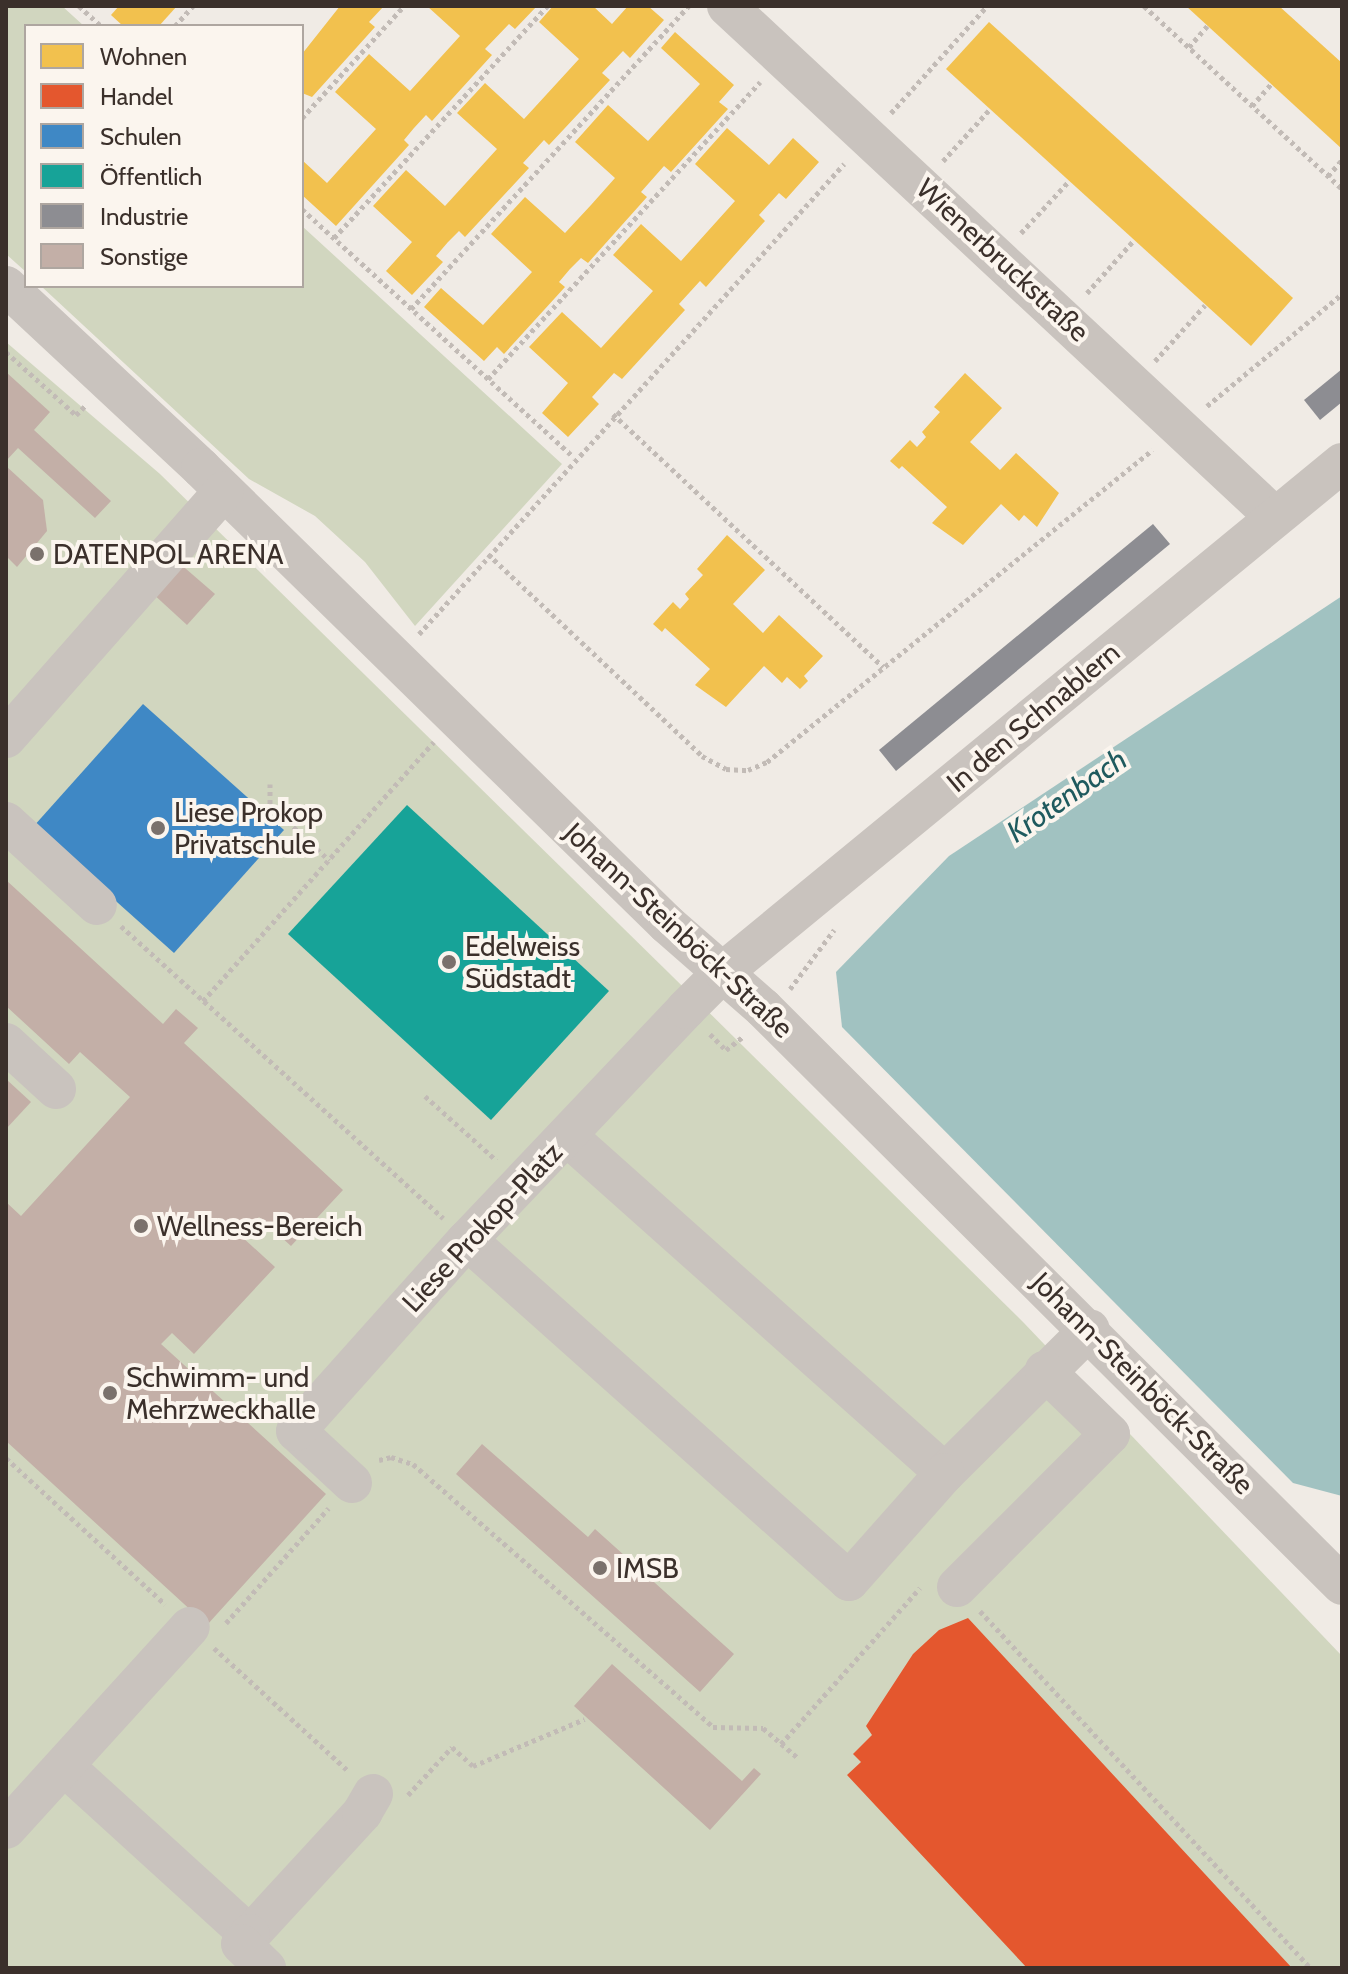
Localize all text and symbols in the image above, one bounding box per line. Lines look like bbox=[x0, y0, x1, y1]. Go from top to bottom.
legend bbox=[24, 24, 304, 288]
text: Wohnen bbox=[100, 42, 187, 71]
text: Handel bbox=[100, 82, 173, 111]
text: Schulen bbox=[100, 122, 182, 151]
text: Öffentlich bbox=[100, 162, 202, 191]
street label: Wienerbruckstraße bbox=[910, 172, 1096, 348]
text: Industrie bbox=[100, 202, 188, 231]
text: Sonstige bbox=[100, 242, 188, 271]
place label: DATENPOL ARENA bbox=[53, 537, 283, 571]
marker: DATENPOL ARENA bbox=[28, 545, 46, 563]
street label: In den Schnablern bbox=[940, 635, 1126, 799]
water label: Krotenbach bbox=[1000, 742, 1134, 850]
place label: Liese Prokop Privatschule bbox=[174, 795, 323, 861]
street label: Johann-Steinböck-Straße bbox=[558, 815, 800, 1045]
marker: Liese Prokop Privatschule bbox=[149, 819, 167, 837]
place label: Edelweiss Südstadt bbox=[465, 929, 580, 995]
marker: Edelweiss Südstadt bbox=[440, 953, 458, 971]
street label: Liese Prokop-Platz bbox=[395, 1135, 569, 1319]
place label: Wellness-Bereich bbox=[157, 1209, 363, 1243]
marker: Wellness-Bereich bbox=[132, 1217, 150, 1235]
street label: Johann-Steinböck-Straße bbox=[1025, 1265, 1261, 1501]
place label: Schwimm- und Mehrzweckhalle bbox=[126, 1360, 316, 1426]
marker: Schwimm- und Mehrzweckhalle bbox=[101, 1384, 119, 1402]
place label: IMSB bbox=[616, 1551, 679, 1585]
marker: IMSB bbox=[591, 1559, 609, 1577]

